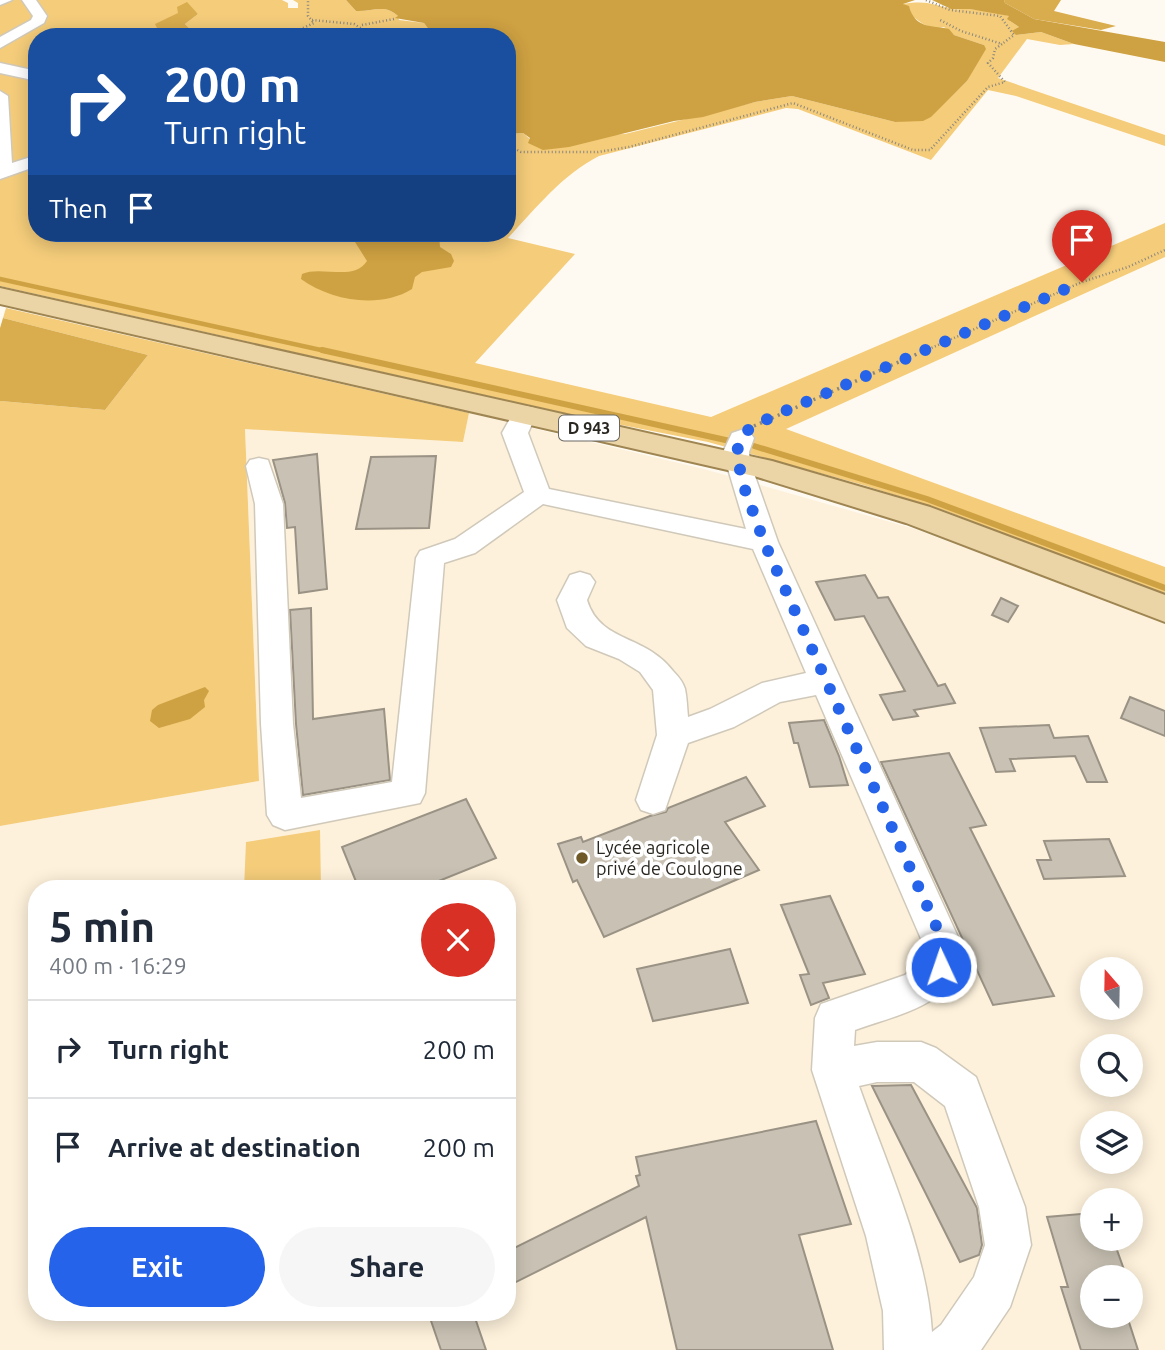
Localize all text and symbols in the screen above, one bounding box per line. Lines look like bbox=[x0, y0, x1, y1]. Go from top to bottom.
icon: right bbox=[49, 56, 140, 147]
text: 200 m bbox=[164, 56, 301, 111]
text: Turn right bbox=[164, 114, 306, 150]
icon: arrive bbox=[122, 189, 160, 227]
text: Then bbox=[49, 194, 108, 223]
pin bbox=[1052, 210, 1112, 282]
icon: arrive bbox=[1063, 221, 1101, 259]
road number: D 943 bbox=[559, 416, 619, 440]
place label: Lycée agricole privé de Coulogne bbox=[596, 837, 743, 878]
marker: Lycée agricole privé de Coulogne bbox=[574, 850, 590, 866]
text: 5 min bbox=[49, 903, 155, 950]
button: close bbox=[421, 903, 495, 977]
position arrow bbox=[904, 930, 978, 1004]
text: 400 m · 16:29 bbox=[49, 953, 187, 978]
north arrow bbox=[1080, 957, 1143, 1020]
map controls bbox=[1080, 957, 1143, 1328]
icon: right bbox=[49, 1030, 87, 1068]
button: search bbox=[1080, 1034, 1143, 1097]
text: Turn right bbox=[108, 1035, 229, 1064]
text: 200 m bbox=[423, 1035, 495, 1064]
button: layers bbox=[1080, 1111, 1143, 1174]
icon: arrive bbox=[49, 1128, 87, 1166]
text: Arrive at destination bbox=[108, 1133, 361, 1162]
text: 200 m bbox=[423, 1133, 495, 1162]
button: + bbox=[1080, 1188, 1143, 1251]
button: Exit bbox=[49, 1227, 265, 1307]
button: Share bbox=[279, 1227, 495, 1307]
button: − bbox=[1080, 1265, 1143, 1328]

